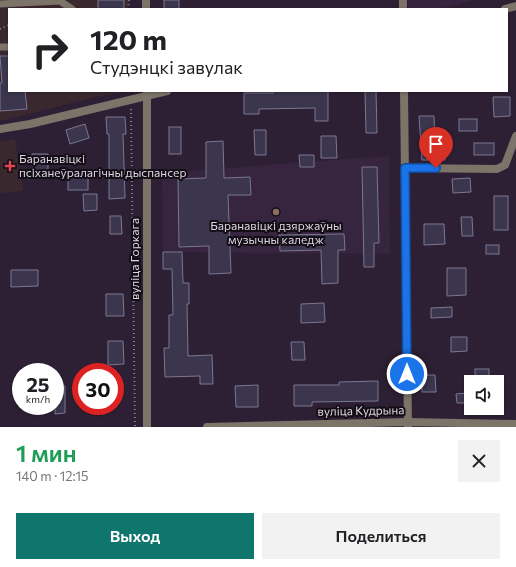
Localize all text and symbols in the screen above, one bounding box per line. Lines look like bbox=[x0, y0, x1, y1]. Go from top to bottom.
text: 120 m bbox=[90, 22, 167, 56]
icon: right bbox=[24, 24, 76, 76]
text: Студэнцкі завулак bbox=[90, 56, 243, 78]
pin bbox=[419, 127, 453, 168]
icon: arrive bbox=[425, 133, 447, 155]
place label: Баранавіцкі псіханеўралагічны дыспансер bbox=[19, 151, 186, 179]
marker: Баранавіцкі псіханеўралагічны дыспансер bbox=[4, 160, 16, 172]
marker: Баранавіцкі дзяржаўны музычны каледж bbox=[271, 207, 281, 217]
street label: вуліца Горкага bbox=[127, 218, 141, 300]
place label: Баранавіцкі дзяржаўны музычны каледж bbox=[210, 218, 342, 246]
position arrow bbox=[386, 353, 428, 395]
speed limit sign: 30 bbox=[72, 363, 124, 415]
text: 25 bbox=[26, 372, 50, 396]
map controls bbox=[464, 375, 504, 415]
button: sound bbox=[464, 375, 504, 415]
text: km/h bbox=[26, 393, 50, 405]
street label: вуліца Кудрына bbox=[317, 402, 405, 418]
text: 1 мин bbox=[16, 438, 77, 467]
button: close bbox=[458, 440, 500, 482]
text: 140 m · 12:15 bbox=[16, 468, 89, 484]
button: Выход bbox=[16, 513, 254, 559]
button: Поделиться bbox=[262, 513, 500, 559]

